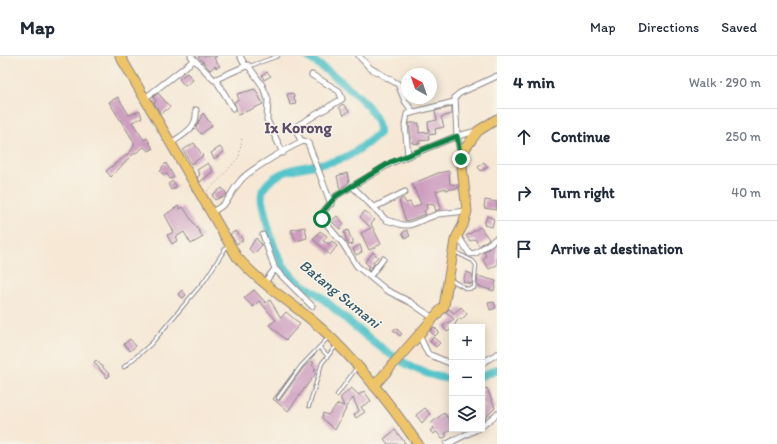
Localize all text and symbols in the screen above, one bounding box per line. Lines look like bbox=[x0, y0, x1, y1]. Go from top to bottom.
text: Map bbox=[20, 16, 55, 39]
text: Map bbox=[590, 19, 616, 36]
text: Directions bbox=[638, 19, 699, 36]
text: Saved bbox=[721, 19, 757, 36]
north arrow bbox=[401, 68, 437, 104]
text: 4 min bbox=[513, 72, 555, 92]
text: Walk · 290 m bbox=[689, 75, 761, 90]
district label: Ix Korong bbox=[264, 118, 332, 138]
icon: ahead bbox=[513, 126, 535, 148]
text: Continue bbox=[551, 128, 610, 146]
text: 250 m bbox=[725, 129, 761, 144]
route end bbox=[452, 150, 470, 168]
icon: right bbox=[513, 182, 535, 204]
text: Turn right bbox=[551, 184, 615, 202]
text: 40 m bbox=[731, 185, 761, 200]
route start bbox=[313, 210, 331, 228]
icon: arrive bbox=[513, 238, 535, 260]
text: Arrive at destination bbox=[551, 240, 683, 258]
water label: Batang Sumani bbox=[296, 256, 386, 333]
map controls bbox=[449, 324, 485, 432]
button: + bbox=[449, 324, 485, 360]
button: − bbox=[449, 360, 485, 396]
button: layers bbox=[449, 396, 485, 432]

